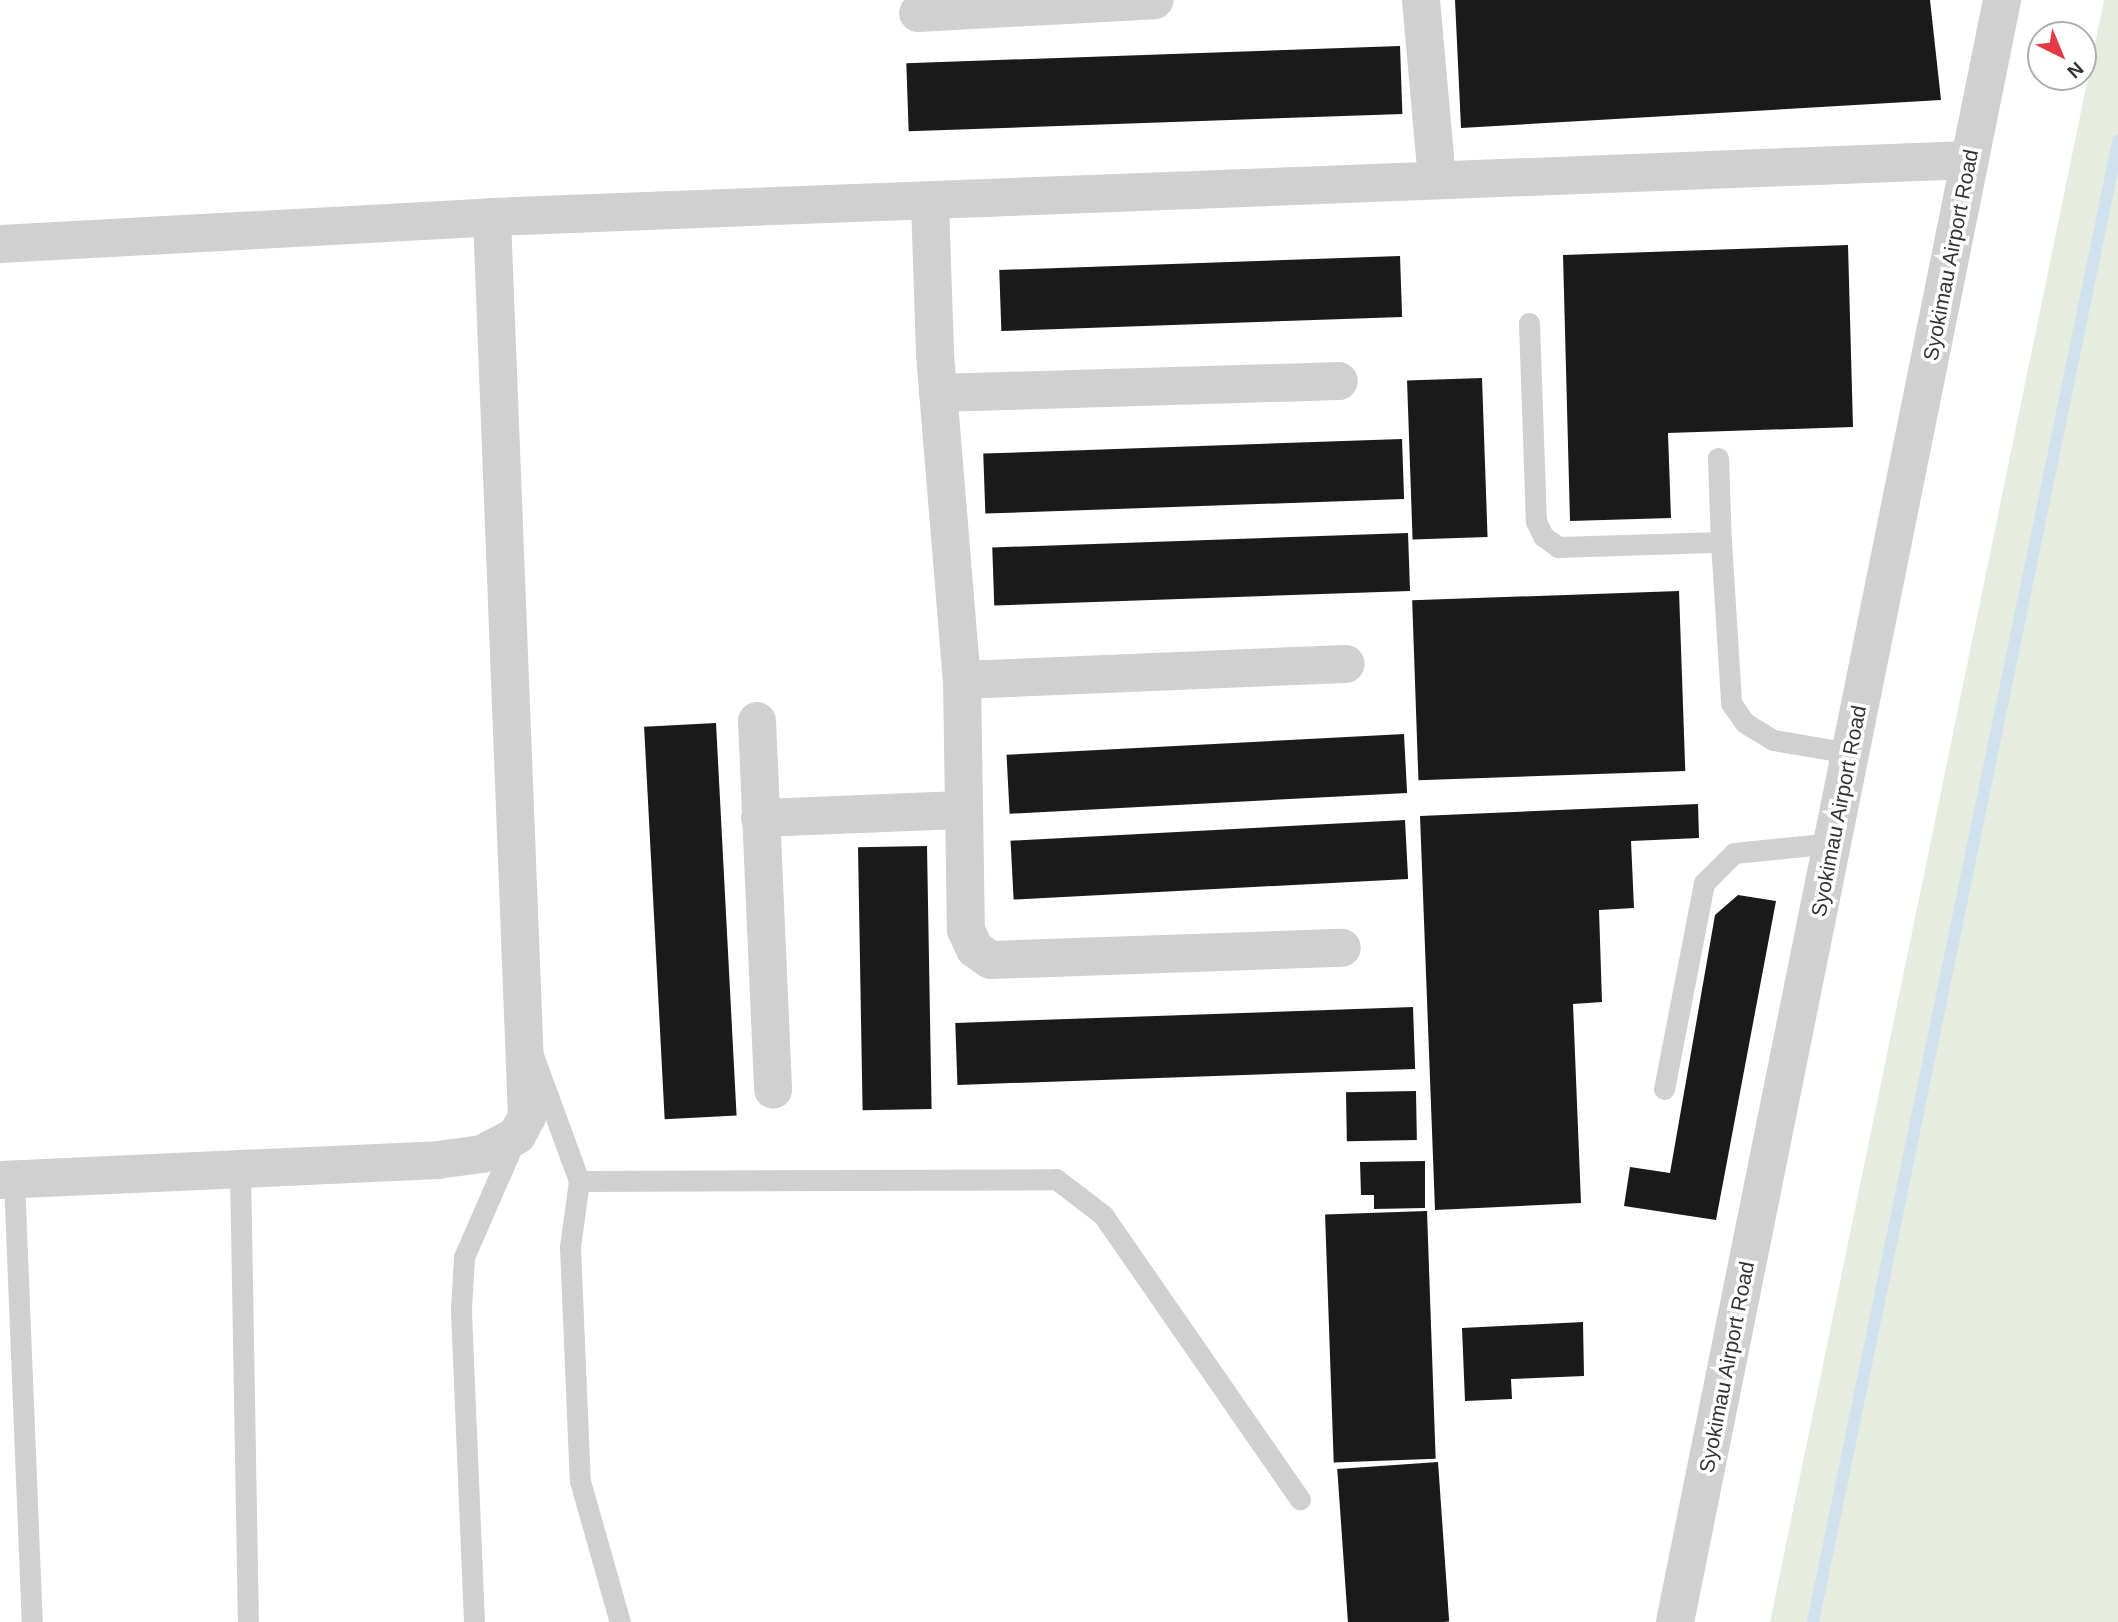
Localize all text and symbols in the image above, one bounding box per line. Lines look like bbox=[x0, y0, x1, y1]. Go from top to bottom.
north arrow bbox=[2027, 21, 2097, 91]
text: N bbox=[2063, 58, 2087, 83]
street label: Syokimau Airport Road bbox=[1918, 147, 1984, 363]
street label: Syokimau Airport Road bbox=[1806, 703, 1872, 919]
street label: Syokimau Airport Road bbox=[1694, 1259, 1760, 1475]

